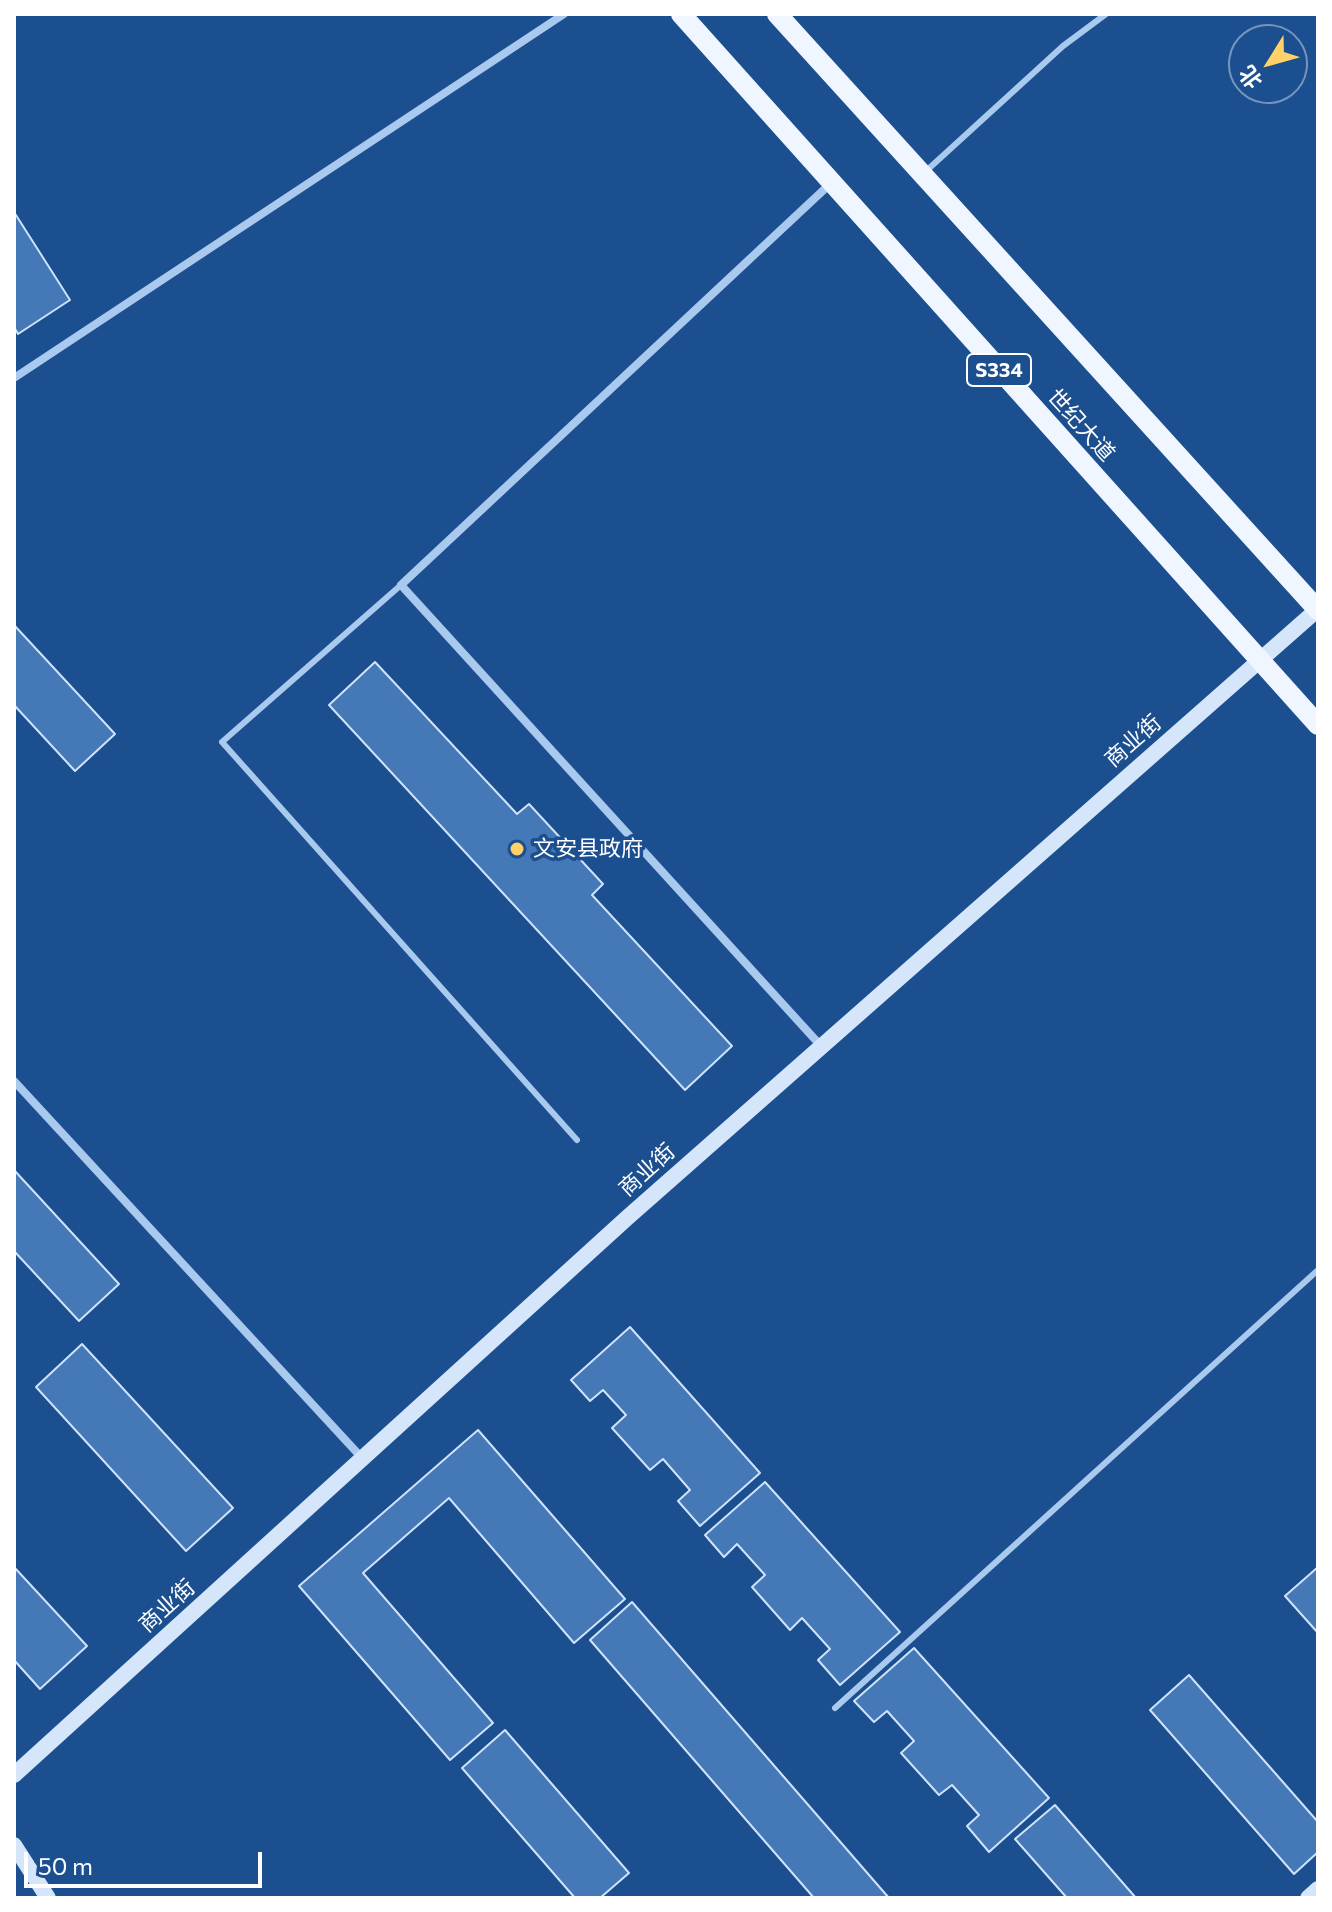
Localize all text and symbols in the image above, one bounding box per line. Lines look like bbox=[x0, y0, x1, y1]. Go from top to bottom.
north arrow bbox=[1228, 24, 1308, 104]
text: 北 bbox=[1233, 61, 1267, 94]
road number: S334 bbox=[967, 354, 1031, 386]
street label: 世纪大道 bbox=[1042, 383, 1120, 467]
street label: 商业街 bbox=[1099, 709, 1167, 773]
place label: 文安县政府 bbox=[533, 836, 643, 862]
marker: 文安县政府 bbox=[508, 840, 526, 858]
street label: 商业街 bbox=[614, 1138, 680, 1202]
street label: 商业街 bbox=[134, 1574, 200, 1638]
scale bar bbox=[28, 1836, 266, 1886]
text: 50 m bbox=[38, 1851, 93, 1880]

